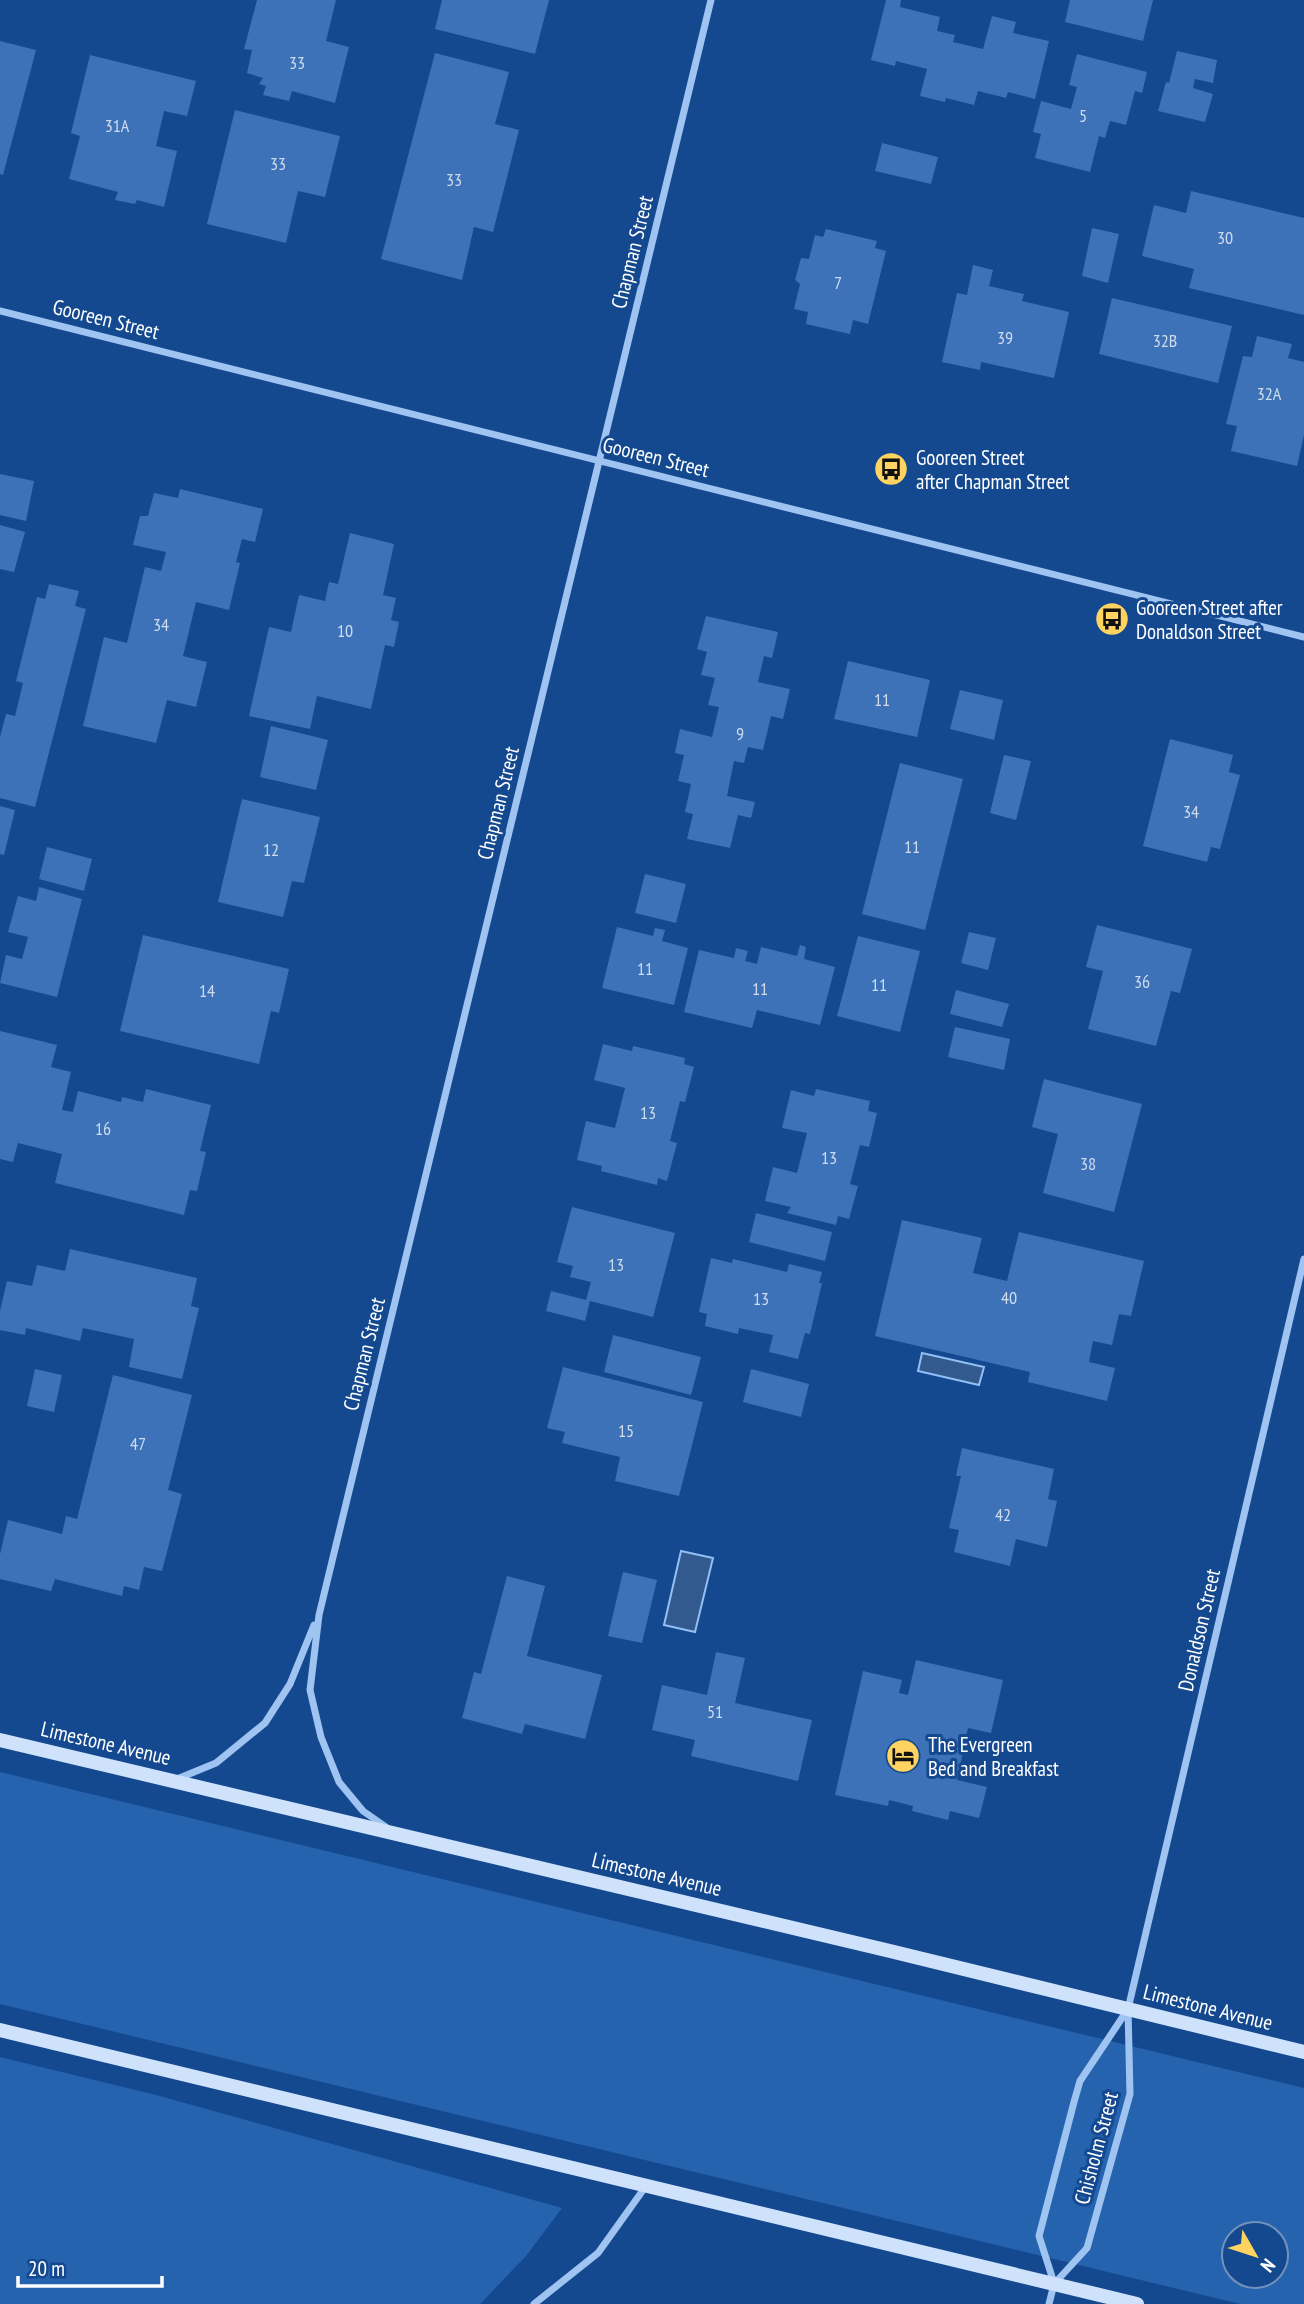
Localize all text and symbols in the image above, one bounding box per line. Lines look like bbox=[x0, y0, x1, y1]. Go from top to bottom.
house number: 33 bbox=[289, 51, 305, 74]
house number: 5 bbox=[1079, 104, 1087, 127]
house number: 31A bbox=[105, 114, 130, 137]
house number: 33 bbox=[270, 152, 286, 175]
house number: 33 bbox=[446, 168, 462, 191]
street label: Chapman Street bbox=[605, 192, 659, 311]
house number: 30 bbox=[1217, 226, 1233, 249]
house number: 7 bbox=[834, 271, 842, 294]
street label: Gooreen Street bbox=[50, 293, 162, 345]
house number: 39 bbox=[997, 326, 1013, 349]
house number: 32B bbox=[1153, 329, 1177, 352]
house number: 32A bbox=[1257, 382, 1282, 405]
street label: Gooreen Street bbox=[600, 431, 712, 483]
place label: Gooreen Street after Chapman Street bbox=[916, 444, 1070, 495]
bus stop icon: Gooreen Street after Chapman Street bbox=[872, 450, 910, 488]
place label: Gooreen Street after Donaldson Street bbox=[1136, 594, 1283, 645]
bus stop icon: Gooreen Street after Donaldson Street bbox=[1093, 600, 1131, 638]
house number: 34 bbox=[153, 613, 169, 636]
house number: 10 bbox=[337, 619, 353, 642]
house number: 11 bbox=[874, 688, 890, 711]
house number: 9 bbox=[736, 722, 744, 745]
street label: Chapman Street bbox=[471, 743, 525, 862]
house number: 34 bbox=[1183, 800, 1199, 823]
house number: 11 bbox=[904, 835, 920, 858]
house number: 12 bbox=[263, 838, 279, 861]
house number: 11 bbox=[637, 957, 653, 980]
house number: 36 bbox=[1134, 970, 1150, 993]
house number: 11 bbox=[871, 973, 887, 996]
house number: 11 bbox=[752, 977, 768, 1000]
house number: 14 bbox=[199, 979, 215, 1002]
house number: 13 bbox=[640, 1101, 656, 1124]
house number: 16 bbox=[95, 1117, 111, 1140]
house number: 13 bbox=[821, 1146, 837, 1169]
house number: 38 bbox=[1080, 1152, 1096, 1175]
house number: 13 bbox=[608, 1253, 624, 1276]
house number: 40 bbox=[1001, 1286, 1017, 1309]
house number: 13 bbox=[753, 1287, 769, 1310]
street label: Chapman Street bbox=[337, 1294, 391, 1413]
house number: 15 bbox=[618, 1419, 634, 1442]
house number: 47 bbox=[130, 1432, 146, 1455]
house number: 42 bbox=[995, 1503, 1011, 1526]
street label: Donaldson Street bbox=[1172, 1566, 1226, 1694]
house number: 51 bbox=[707, 1700, 723, 1723]
street label: Limestone Avenue bbox=[39, 1715, 173, 1771]
place label: The Evergreen Bed and Breakfast bbox=[928, 1731, 1059, 1782]
hotel icon: The Evergreen Bed and Breakfast bbox=[884, 1737, 922, 1775]
street label: Limestone Avenue bbox=[590, 1846, 724, 1902]
street label: Limestone Avenue bbox=[1141, 1978, 1275, 2036]
street label: Chisholm Street bbox=[1068, 2089, 1124, 2207]
north arrow bbox=[1220, 2220, 1290, 2290]
scale bar bbox=[18, 2244, 161, 2288]
text: N bbox=[1256, 2254, 1281, 2277]
text: 20 m bbox=[28, 2255, 65, 2282]

